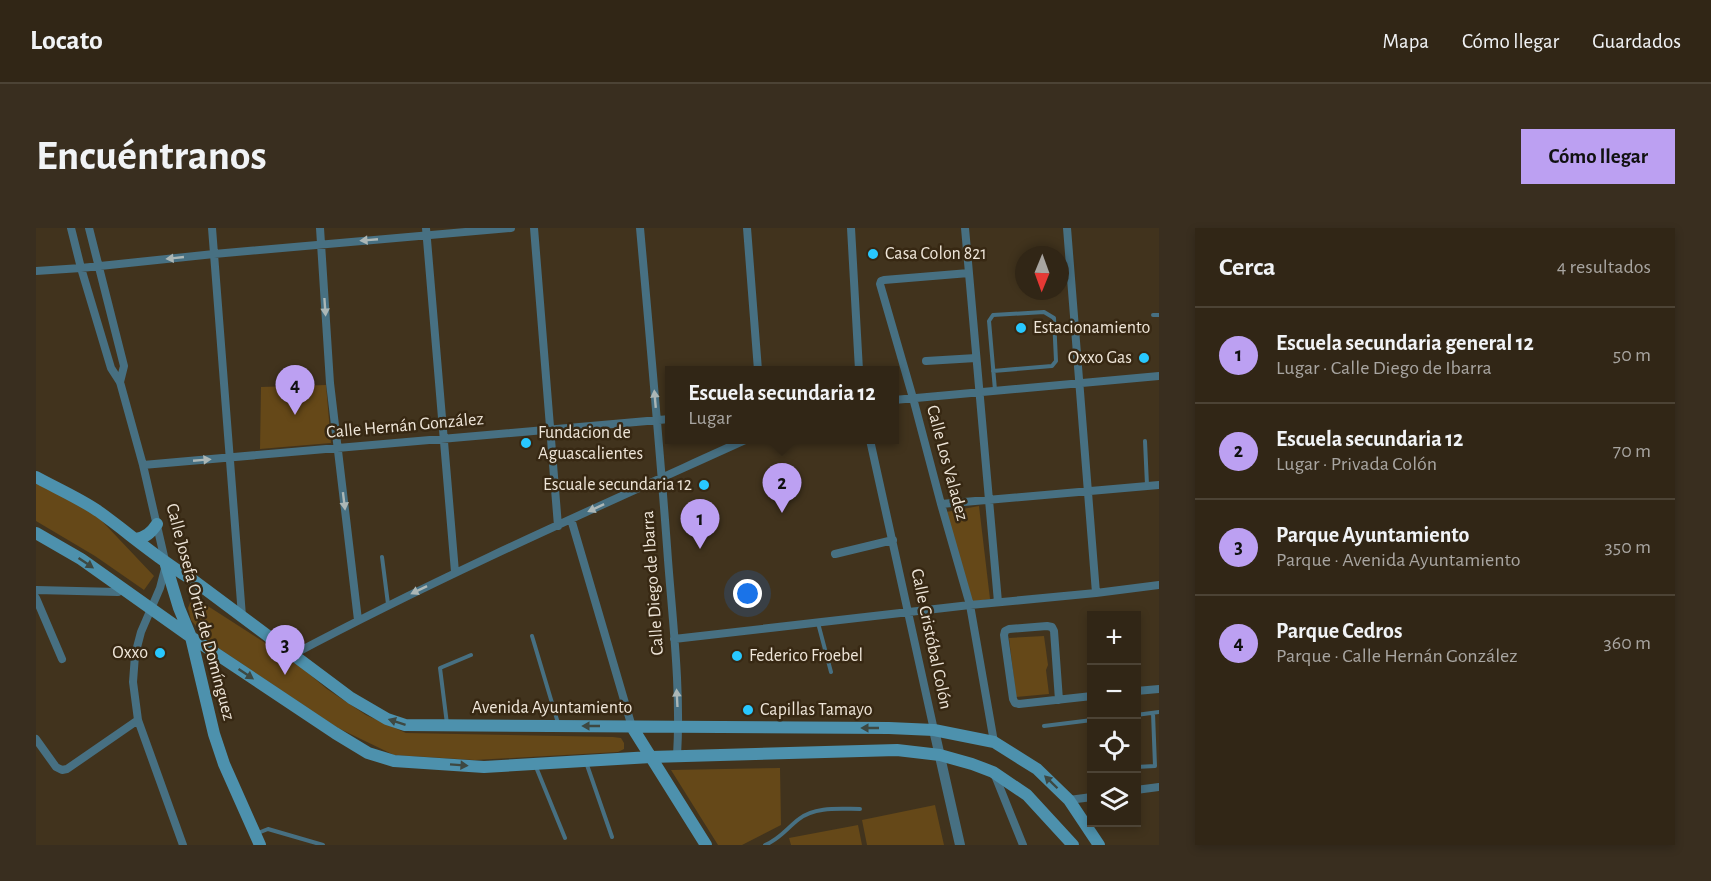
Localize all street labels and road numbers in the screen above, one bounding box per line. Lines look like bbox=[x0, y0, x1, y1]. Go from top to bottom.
street label: Calle Los Valadez bbox=[923, 403, 971, 523]
street label: Calle Hernán González bbox=[326, 410, 484, 442]
street label: Calle Josefa Ortiz de Domínguez bbox=[162, 502, 238, 722]
street label: Calle Diego de Ibarra bbox=[639, 510, 667, 656]
street label: Calle Cristóbal Colón bbox=[907, 567, 955, 711]
street label: Avenida Ayuntamiento bbox=[472, 699, 632, 717]

